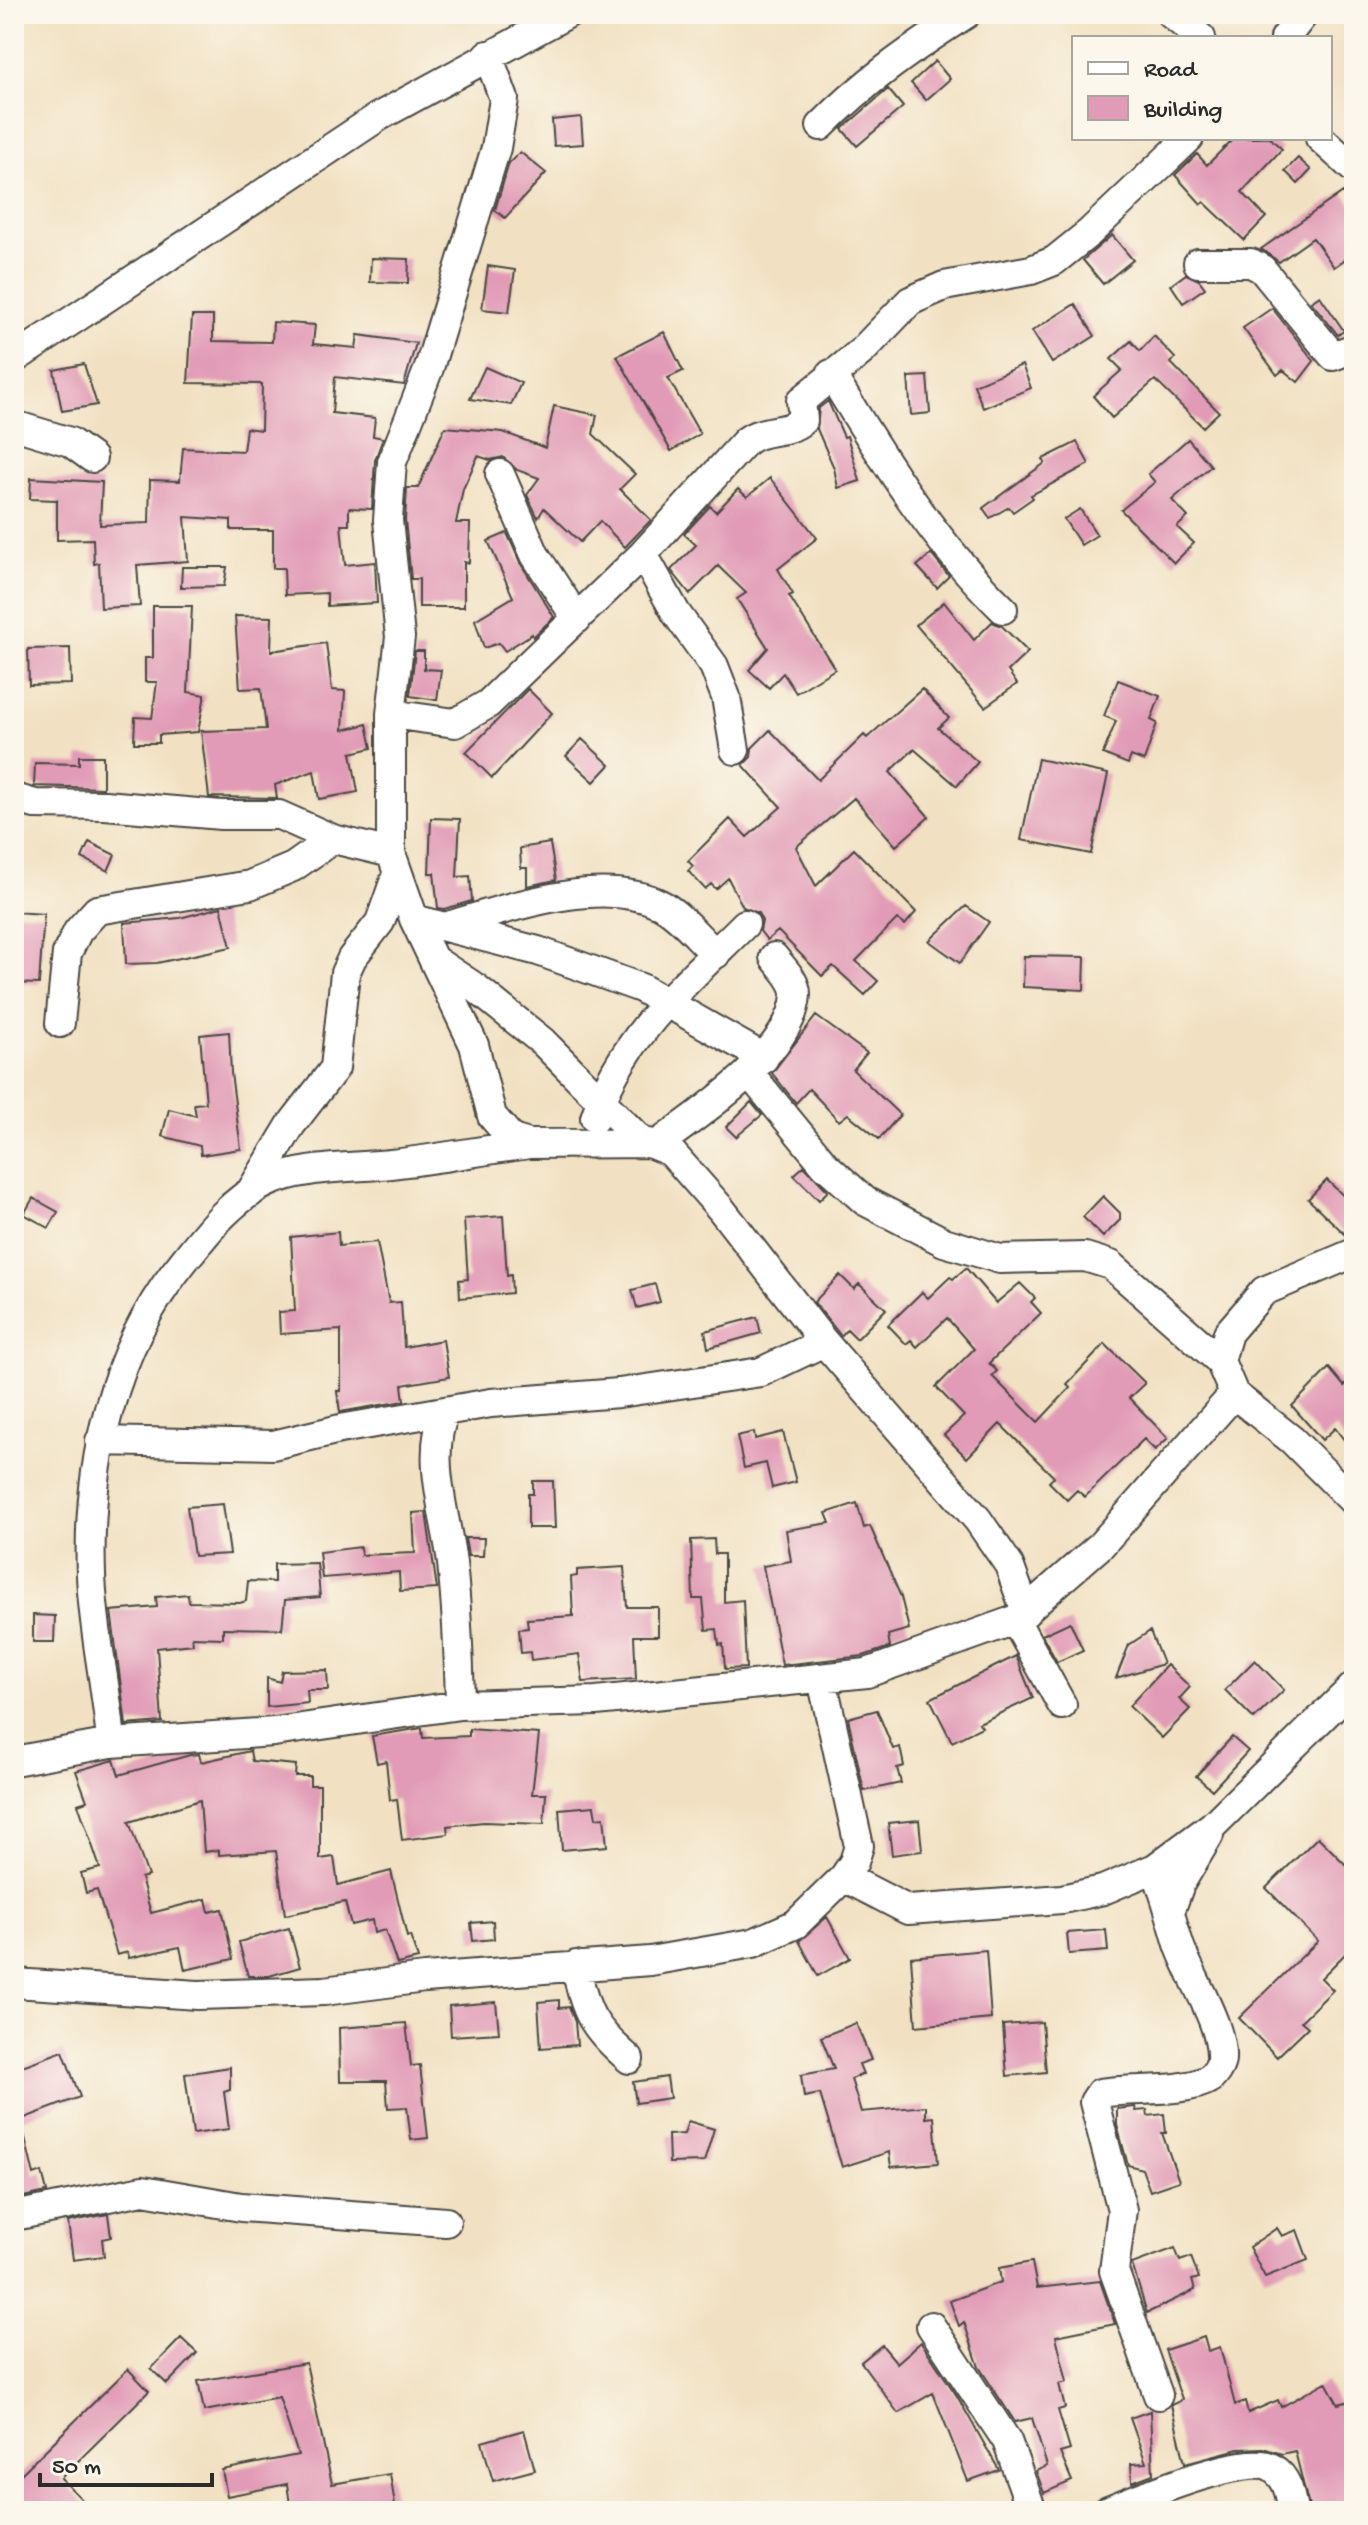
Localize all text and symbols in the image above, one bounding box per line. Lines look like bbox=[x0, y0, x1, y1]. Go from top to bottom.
legend bbox=[1072, 36, 1332, 140]
text: Road bbox=[1144, 57, 1198, 86]
text: Building bbox=[1143, 97, 1222, 126]
scale bar bbox=[40, 2437, 212, 2487]
text: 50 m bbox=[52, 2454, 101, 2483]

